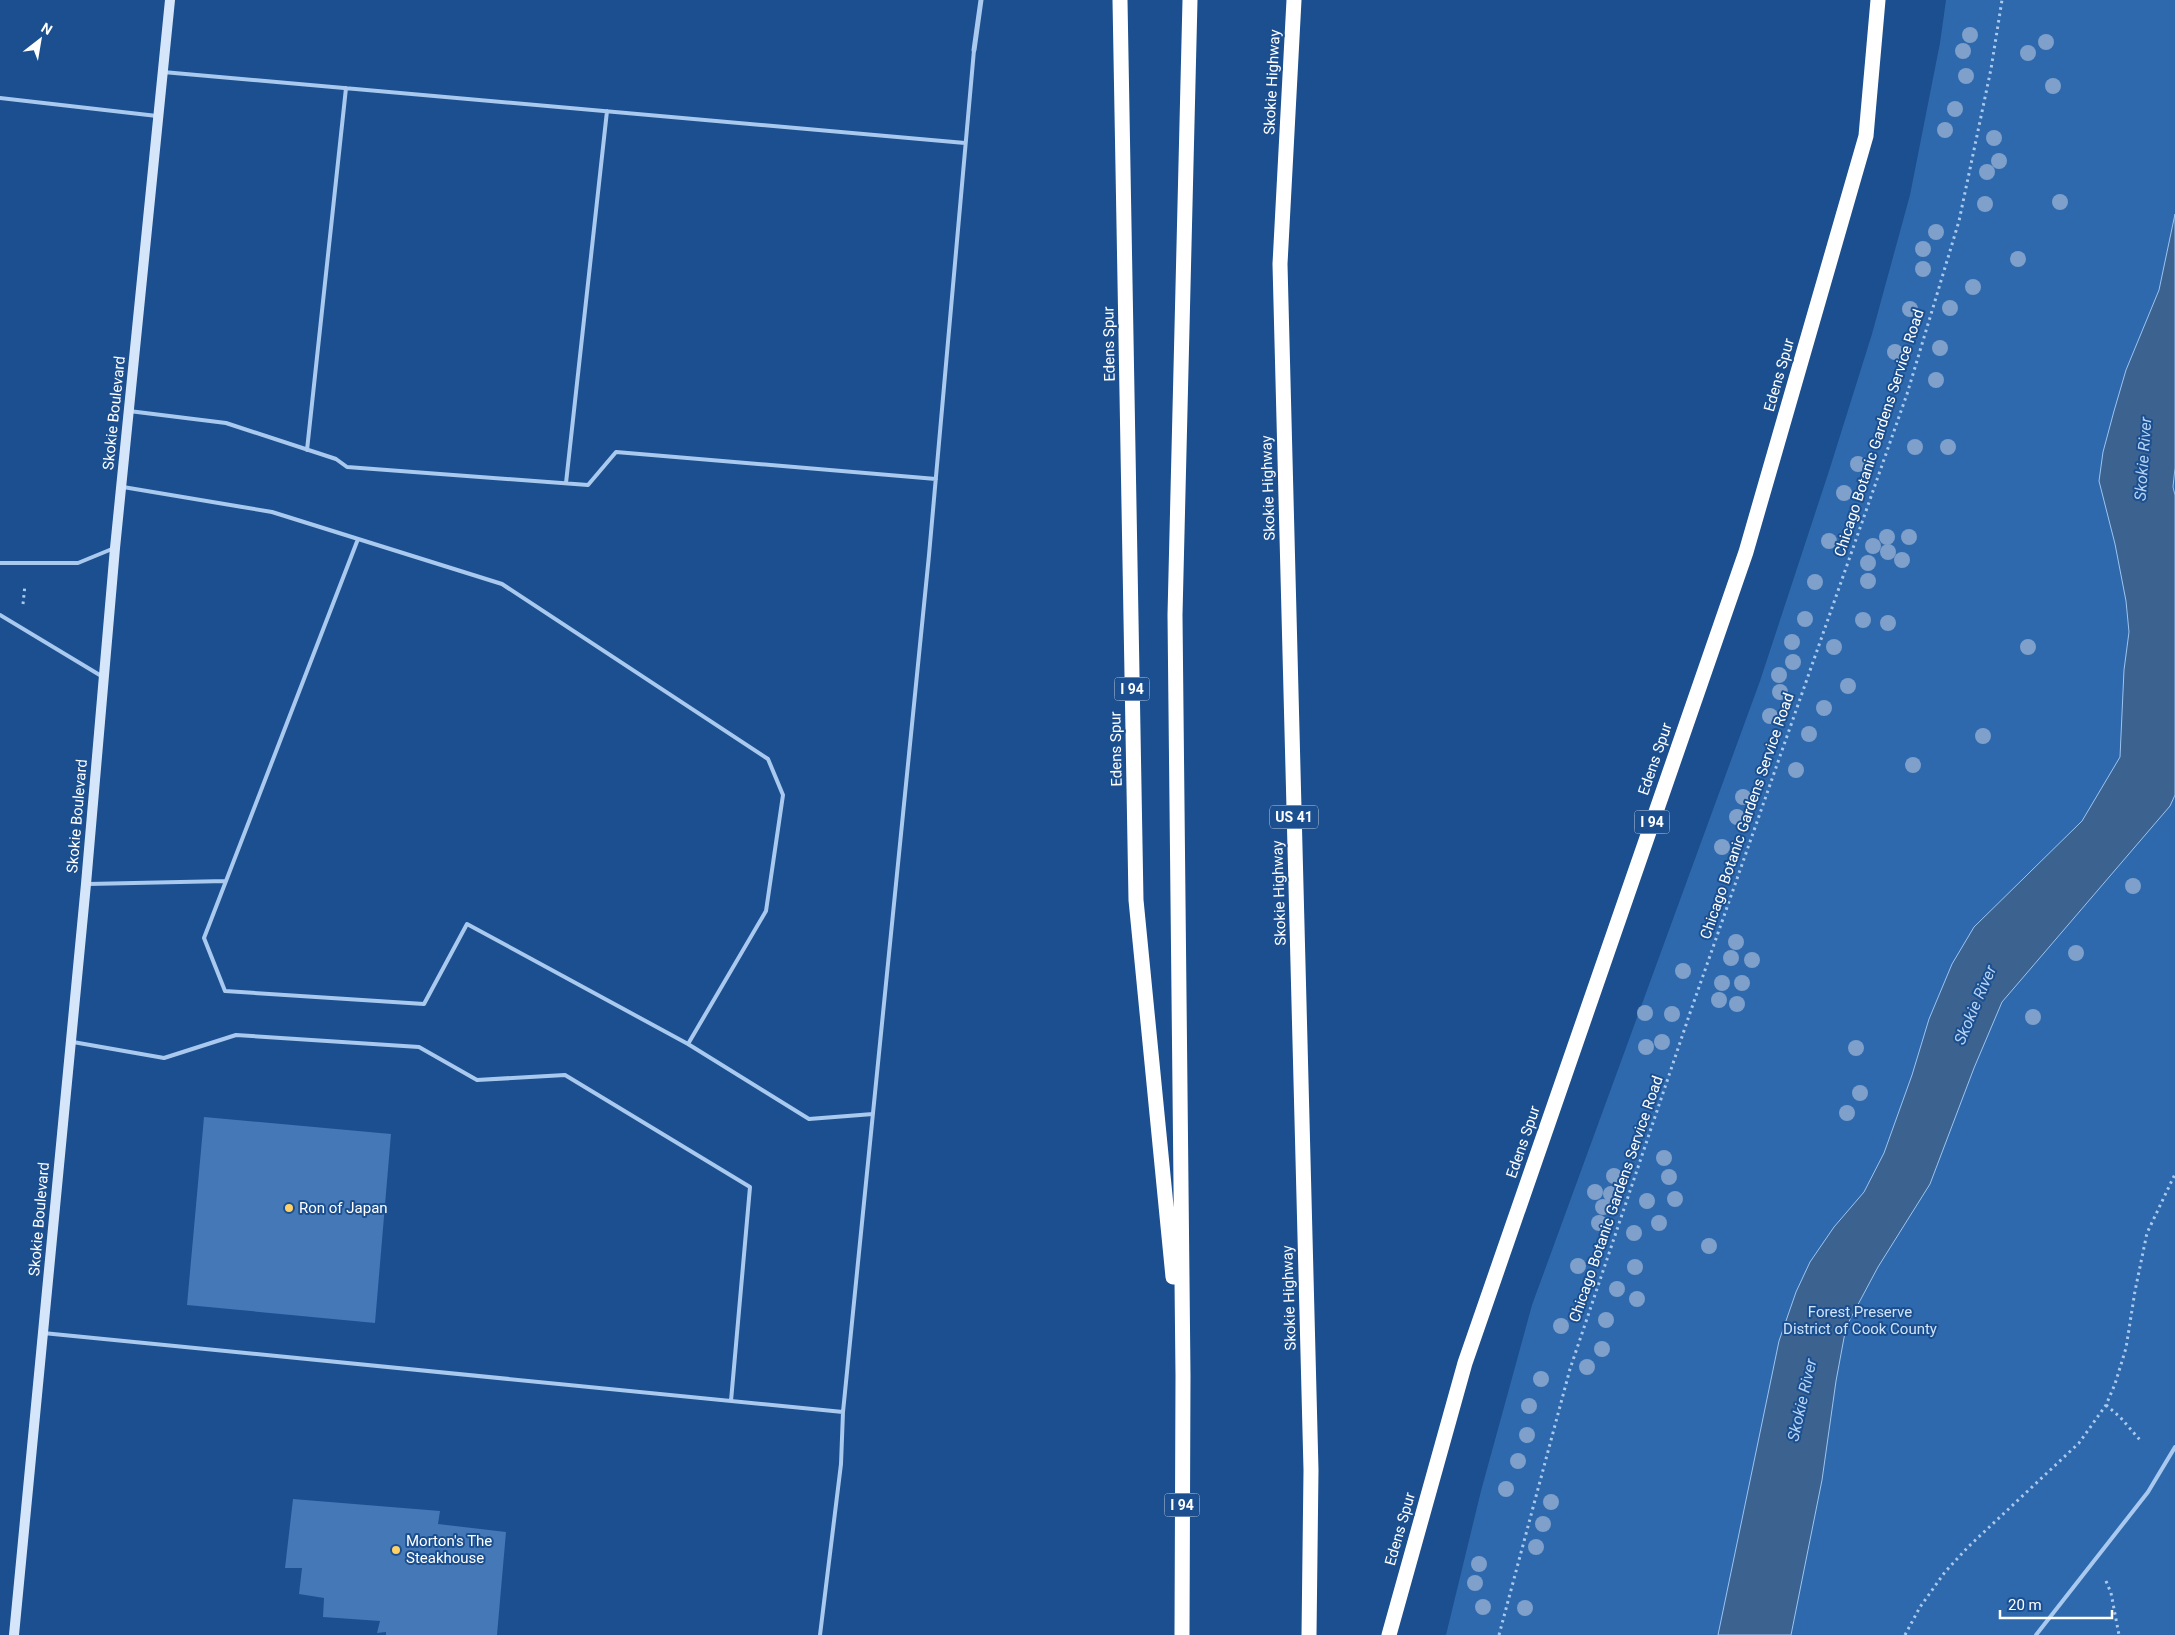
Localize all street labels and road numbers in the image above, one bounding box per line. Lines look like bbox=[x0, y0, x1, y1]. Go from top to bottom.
street label: Skokie Highway bbox=[1260, 29, 1284, 135]
street label: Edens Spur bbox=[1099, 306, 1119, 382]
street label: Chicago Botanic Gardens Service Road bbox=[1830, 307, 1928, 559]
street label: Edens Spur bbox=[1760, 336, 1798, 414]
street label: Skokie Boulevard bbox=[99, 355, 129, 471]
street label: Skokie Highway bbox=[1257, 435, 1279, 541]
road number: I 94 bbox=[1114, 678, 1150, 701]
street label: Chicago Botanic Gardens Service Road bbox=[1696, 690, 1798, 942]
street label: Edens Spur bbox=[1106, 711, 1126, 787]
street label: Edens Spur bbox=[1634, 721, 1676, 797]
street label: Skokie Boulevard bbox=[63, 758, 91, 874]
road number: US 41 bbox=[1270, 806, 1318, 829]
road number: I 94 bbox=[1634, 810, 1670, 834]
street label: Skokie Highway bbox=[1268, 840, 1290, 946]
street label: Chicago Botanic Gardens Service Road bbox=[1565, 1073, 1667, 1325]
street label: Edens Spur bbox=[1502, 1104, 1544, 1180]
street label: Skokie Boulevard bbox=[25, 1161, 53, 1277]
street label: Skokie Highway bbox=[1278, 1245, 1300, 1351]
street label: Edens Spur bbox=[1381, 1490, 1419, 1568]
road number: I 94 bbox=[1164, 1494, 1200, 1516]

